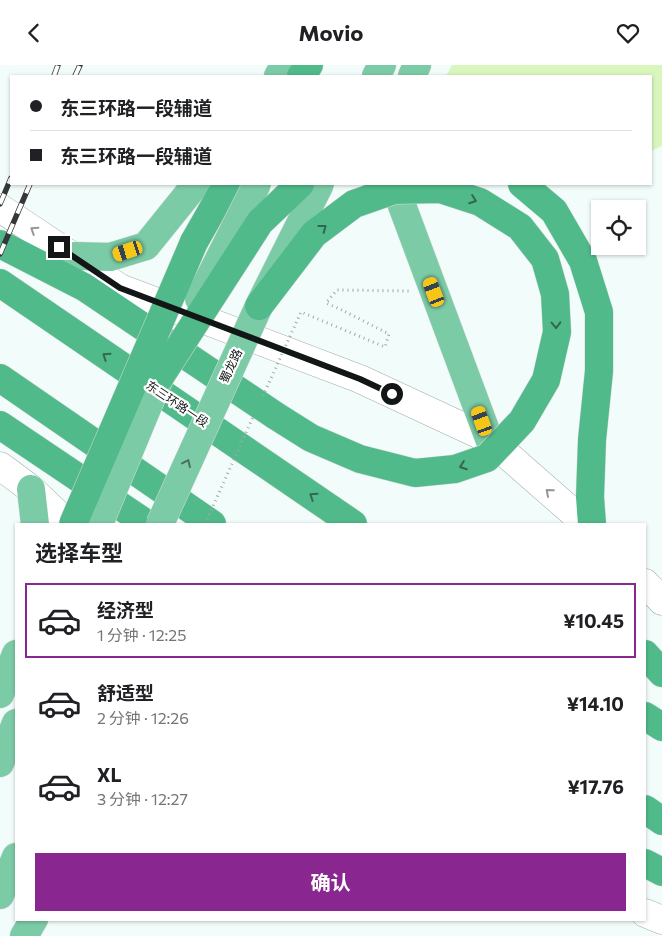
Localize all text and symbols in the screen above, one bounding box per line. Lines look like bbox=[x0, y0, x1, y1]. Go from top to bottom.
icon: back bbox=[20, 19, 48, 47]
text: Movio bbox=[299, 19, 363, 46]
icon: heart bbox=[614, 19, 642, 47]
text: 东三环路一段辅道 bbox=[60, 96, 212, 119]
text: 东三环路一段辅道 bbox=[60, 144, 212, 167]
one-way arrow bbox=[468, 194, 477, 204]
map controls bbox=[591, 200, 646, 255]
button: locate bbox=[591, 200, 646, 255]
one-way arrow bbox=[317, 225, 327, 234]
one-way arrow bbox=[30, 227, 39, 237]
route end bbox=[48, 236, 70, 258]
car bbox=[111, 239, 144, 263]
car bbox=[421, 275, 446, 309]
one-way arrow bbox=[551, 322, 561, 329]
street label: 蜀龙路 bbox=[216, 346, 244, 385]
one-way arrow bbox=[103, 353, 112, 362]
street label: 东三环路一段 bbox=[144, 377, 211, 429]
route start bbox=[381, 383, 403, 405]
car bbox=[469, 404, 494, 438]
one-way arrow bbox=[181, 460, 191, 469]
one-way arrow bbox=[459, 460, 468, 470]
one-way arrow bbox=[546, 488, 555, 497]
one-way arrow bbox=[309, 493, 319, 502]
text: 选择车型 bbox=[35, 539, 123, 566]
icon: car bbox=[37, 598, 82, 643]
text: 经济型 bbox=[97, 598, 154, 621]
text: ¥10.45 bbox=[563, 609, 624, 632]
text: 1 分钟 · 12:25 bbox=[97, 625, 186, 644]
icon: car bbox=[37, 681, 82, 726]
text: 舒适型 bbox=[97, 681, 154, 704]
text: ¥14.10 bbox=[567, 692, 624, 715]
text: 2 分钟 · 12:26 bbox=[97, 708, 189, 727]
text: XL bbox=[97, 763, 122, 786]
icon: car bbox=[37, 764, 82, 809]
text: ¥17.76 bbox=[567, 775, 624, 798]
text: 3 分钟 · 12:27 bbox=[97, 789, 188, 808]
button: 确认 bbox=[35, 853, 626, 911]

